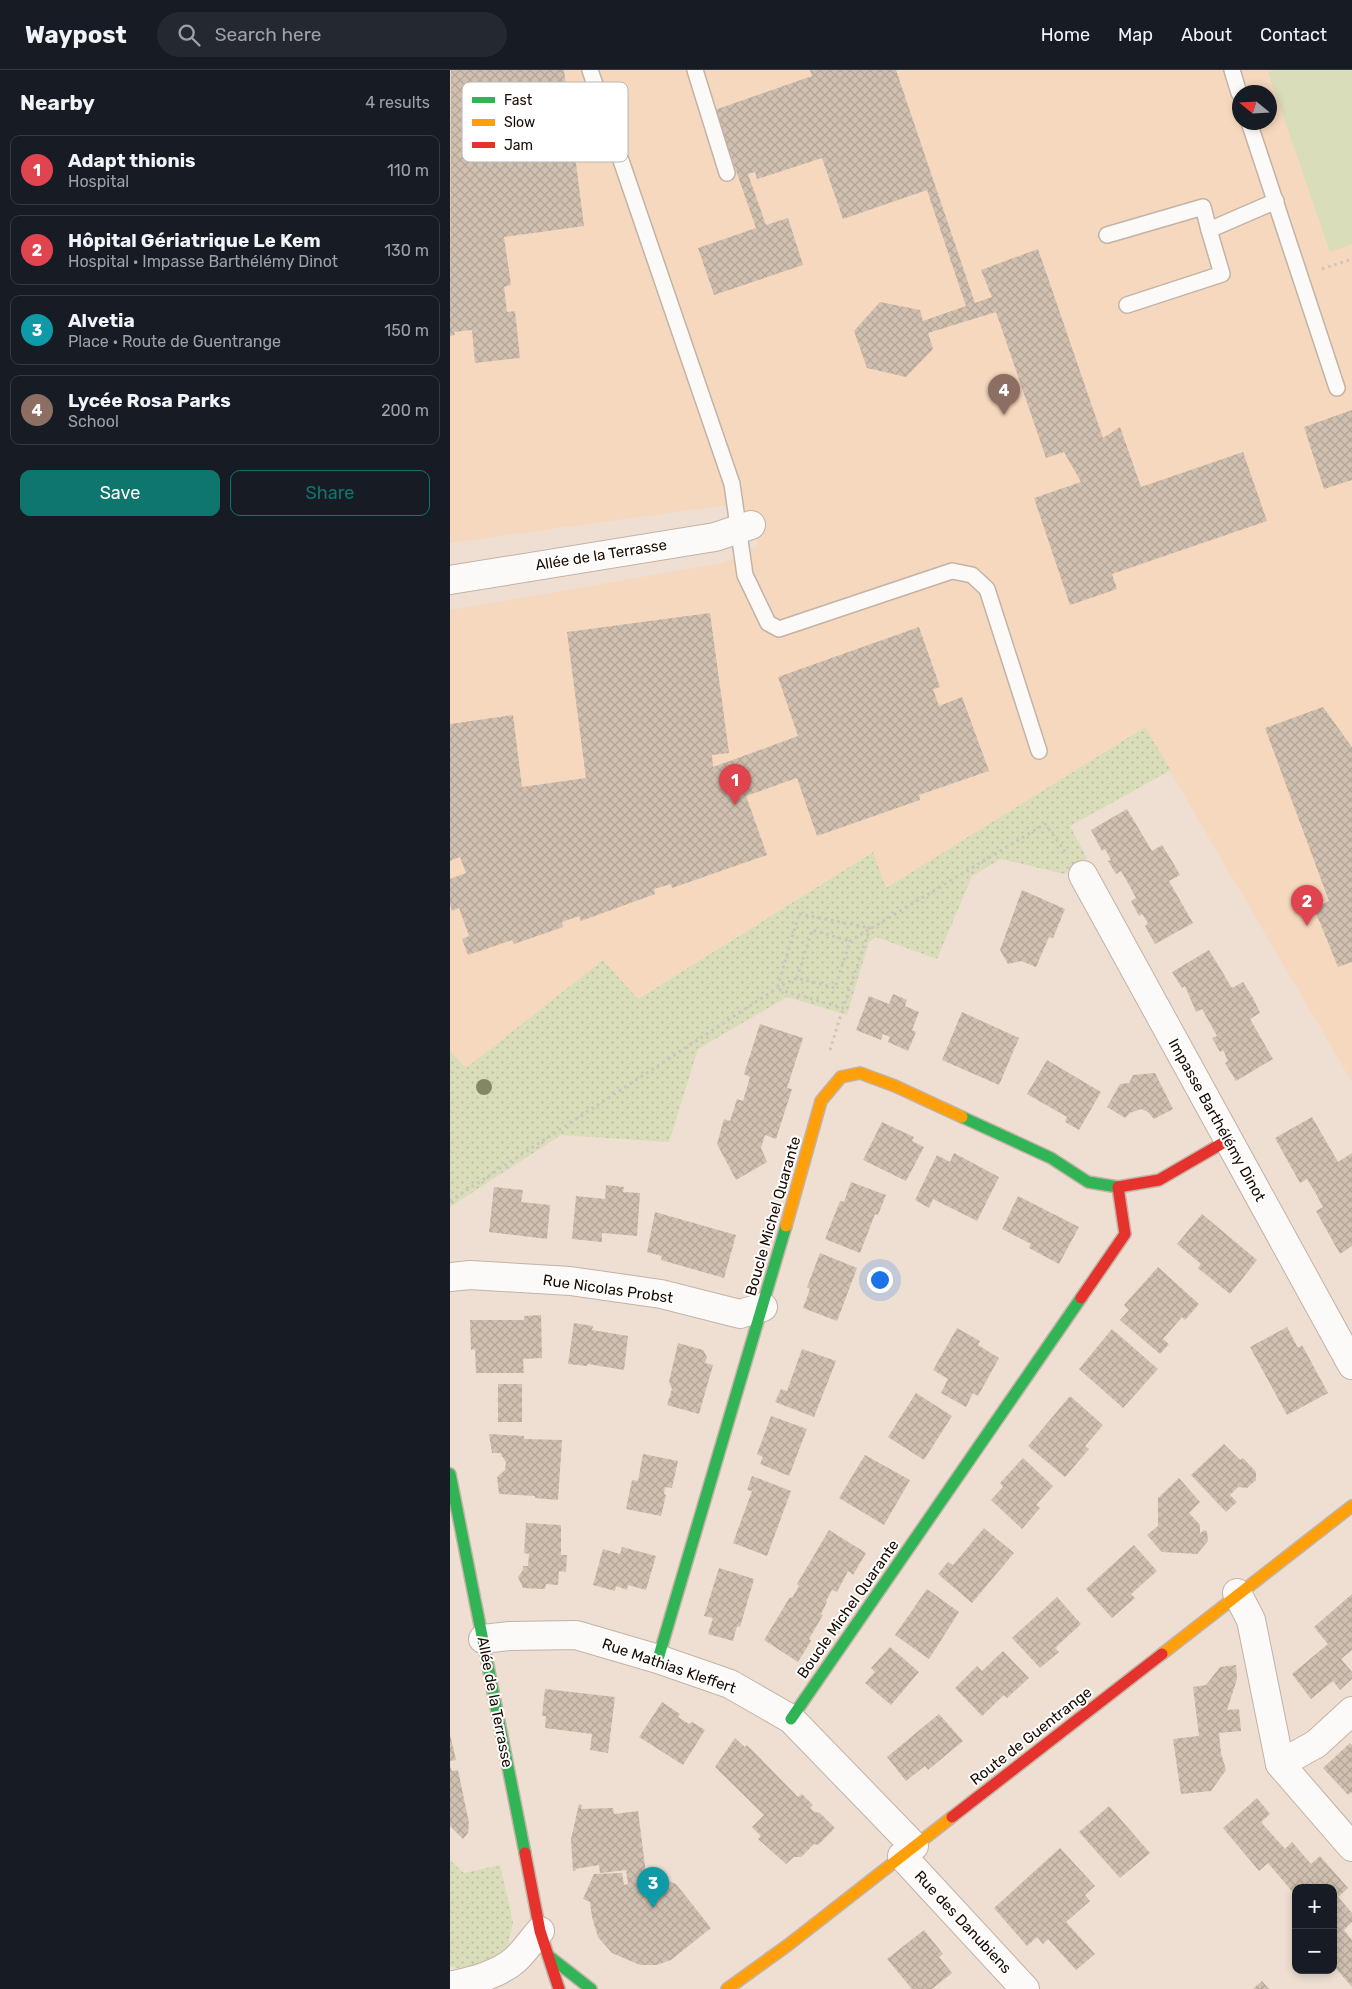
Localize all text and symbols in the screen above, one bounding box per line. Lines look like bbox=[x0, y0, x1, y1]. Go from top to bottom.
search box bbox=[157, 12, 507, 57]
text: Waypost bbox=[25, 21, 127, 49]
icon: search bbox=[175, 21, 203, 49]
text: Search here bbox=[215, 23, 321, 46]
text: Home bbox=[1041, 24, 1090, 46]
text: Map bbox=[1118, 24, 1153, 46]
text: About bbox=[1181, 24, 1232, 46]
text: Contact bbox=[1260, 24, 1327, 46]
legend bbox=[462, 82, 628, 162]
north arrow bbox=[1232, 85, 1277, 130]
text: Nearby bbox=[20, 90, 95, 115]
text: Fast bbox=[504, 92, 533, 109]
text: 4 results bbox=[365, 93, 430, 112]
text: Slow bbox=[504, 114, 535, 131]
text: Jam bbox=[504, 137, 533, 154]
text: Adapt thionis bbox=[68, 149, 196, 172]
text: 1 bbox=[33, 161, 41, 180]
text: 110 m bbox=[387, 161, 429, 180]
text: Hospital bbox=[68, 172, 129, 191]
text: Hôpital Gériatrique Le Kem bbox=[68, 229, 321, 252]
text: 2 bbox=[32, 241, 42, 260]
text: 130 m bbox=[384, 241, 429, 260]
text: Hospital · Impasse Barthélémy Dinot bbox=[68, 252, 338, 271]
text: Alvetia bbox=[68, 309, 135, 332]
text: 3 bbox=[32, 321, 42, 340]
text: 150 m bbox=[384, 321, 429, 340]
text: Place · Route de Guentrange bbox=[68, 332, 281, 351]
pin: 4 bbox=[988, 374, 1020, 415]
text: Lycée Rosa Parks bbox=[68, 389, 231, 412]
text: 4 bbox=[32, 401, 42, 420]
text: 200 m bbox=[381, 401, 429, 420]
text: School bbox=[68, 412, 119, 431]
button: Save bbox=[20, 470, 220, 516]
button: Share bbox=[230, 470, 430, 516]
street label: Allée de la Terrasse bbox=[534, 536, 668, 574]
pin: 1 bbox=[719, 764, 751, 805]
pin: 2 bbox=[1291, 885, 1323, 926]
street label: Impasse Barthélémy Dinot bbox=[1165, 1035, 1269, 1205]
street label: Boucle Michel Quarante bbox=[742, 1134, 804, 1298]
your location bbox=[867, 1267, 893, 1293]
street label: Rue Nicolas Probst bbox=[542, 1271, 674, 1307]
street label: Boucle Michel Quarante bbox=[793, 1536, 903, 1682]
street label: Allée de la Terrasse bbox=[473, 1635, 517, 1769]
street label: Rue Mathias Kleffert bbox=[600, 1635, 738, 1697]
street label: Route de Guentrange bbox=[967, 1683, 1095, 1789]
pin: 3 bbox=[637, 1867, 669, 1908]
street label: Rue des Danubiens bbox=[911, 1867, 1016, 1977]
map controls bbox=[1292, 1884, 1337, 1974]
button: + bbox=[1292, 1884, 1337, 1929]
button: − bbox=[1292, 1929, 1337, 1974]

